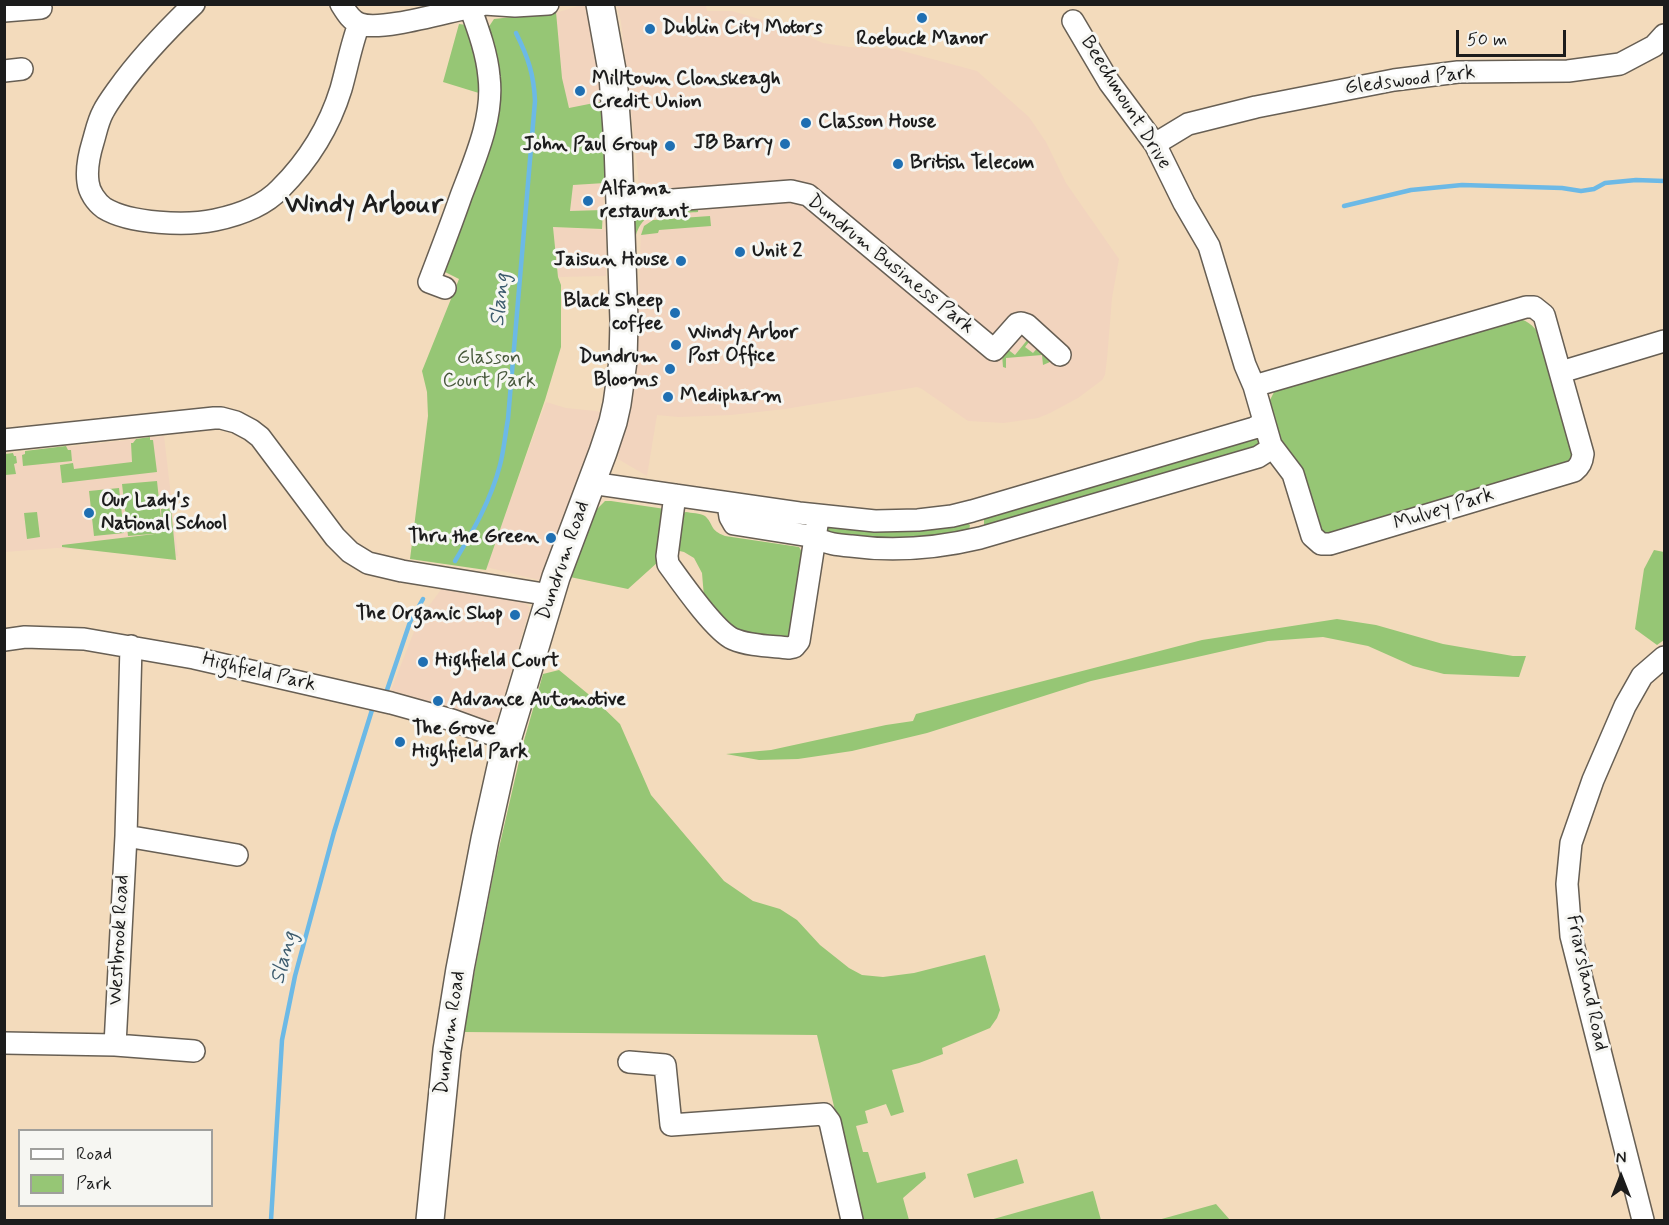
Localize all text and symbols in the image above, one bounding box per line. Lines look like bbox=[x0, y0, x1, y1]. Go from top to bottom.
marker: Roebuck Manor bbox=[915, 11, 929, 25]
place label: Dublin City Motors bbox=[662, 17, 822, 41]
scale bar bbox=[1459, 18, 1568, 56]
marker: Dublin City Motors bbox=[643, 22, 657, 36]
place label: Roebuck Manor bbox=[856, 28, 988, 52]
text: 50 m bbox=[1467, 28, 1507, 52]
street label: Beechmount Drive bbox=[1074, 32, 1176, 174]
street label: Gledswood Park bbox=[1343, 61, 1477, 101]
place label: Milltown Clonskeagh Credit Union bbox=[592, 68, 781, 115]
marker: Milltown Clonskeagh Credit Union bbox=[573, 84, 587, 98]
place label: Classon House bbox=[818, 111, 936, 135]
marker: Classon House bbox=[799, 116, 813, 130]
place label: JB Barry bbox=[694, 132, 773, 156]
place label: John Paul Group bbox=[523, 134, 658, 158]
marker: JB Barry bbox=[778, 137, 792, 151]
marker: John Paul Group bbox=[663, 139, 677, 153]
place label: British Telecom bbox=[910, 152, 1034, 176]
marker: British Telecom bbox=[891, 157, 905, 171]
place label: Alfama restaurant bbox=[600, 178, 689, 225]
street label: Dundrum Business Park bbox=[802, 190, 978, 340]
district label: Windy Arbour bbox=[285, 191, 443, 223]
marker: Alfama restaurant bbox=[581, 194, 595, 208]
place label: Unit 2 bbox=[752, 240, 802, 264]
marker: Unit 2 bbox=[733, 245, 747, 259]
place label: Jaisun House bbox=[554, 249, 669, 273]
marker: Jaisun House bbox=[674, 254, 688, 268]
water label: Slang bbox=[486, 272, 516, 328]
place label: Black Sheep coffee bbox=[564, 290, 663, 337]
marker: Black Sheep coffee bbox=[668, 306, 682, 320]
place label: Windy Arbor Post Office bbox=[688, 322, 798, 369]
marker: Windy Arbor Post Office bbox=[669, 338, 683, 352]
place label: Dundrum Blooms bbox=[579, 346, 658, 393]
park label: Glasson Court Park bbox=[442, 347, 536, 394]
marker: Dundrum Blooms bbox=[663, 362, 677, 376]
place label: Medipharm bbox=[680, 385, 782, 409]
marker: Medipharm bbox=[661, 390, 675, 404]
street label: Mulvey Park bbox=[1391, 483, 1497, 537]
place label: Our Lady's National School bbox=[101, 490, 227, 537]
street label: Dundrum Road bbox=[532, 498, 596, 624]
marker: Our Lady's National School bbox=[82, 506, 96, 520]
place label: Thru the Green bbox=[408, 526, 539, 550]
marker: Thru the Green bbox=[544, 531, 558, 545]
place label: The Organic Shop bbox=[356, 603, 503, 627]
marker: The Organic Shop bbox=[508, 608, 522, 622]
street label: Highfield Park bbox=[200, 648, 318, 698]
place label: Highfield Court bbox=[435, 650, 559, 674]
marker: Highfield Court bbox=[416, 655, 430, 669]
place label: Advance Automotive bbox=[450, 689, 626, 713]
marker: Advance Automotive bbox=[431, 694, 445, 708]
place label: The Grove Highfield Park bbox=[412, 718, 528, 765]
marker: The Grove Highfield Park bbox=[393, 735, 407, 749]
street label: Westbrook Road bbox=[105, 874, 135, 1006]
street label: Friarsland Road bbox=[1560, 913, 1612, 1053]
water label: Slang bbox=[266, 929, 304, 987]
street label: Dundrum Road bbox=[430, 970, 472, 1096]
legend bbox=[18, 1129, 213, 1207]
text: Road bbox=[76, 1142, 112, 1166]
north arrow bbox=[1591, 1147, 1651, 1207]
text: N bbox=[1616, 1148, 1626, 1169]
text: Park bbox=[76, 1172, 112, 1196]

